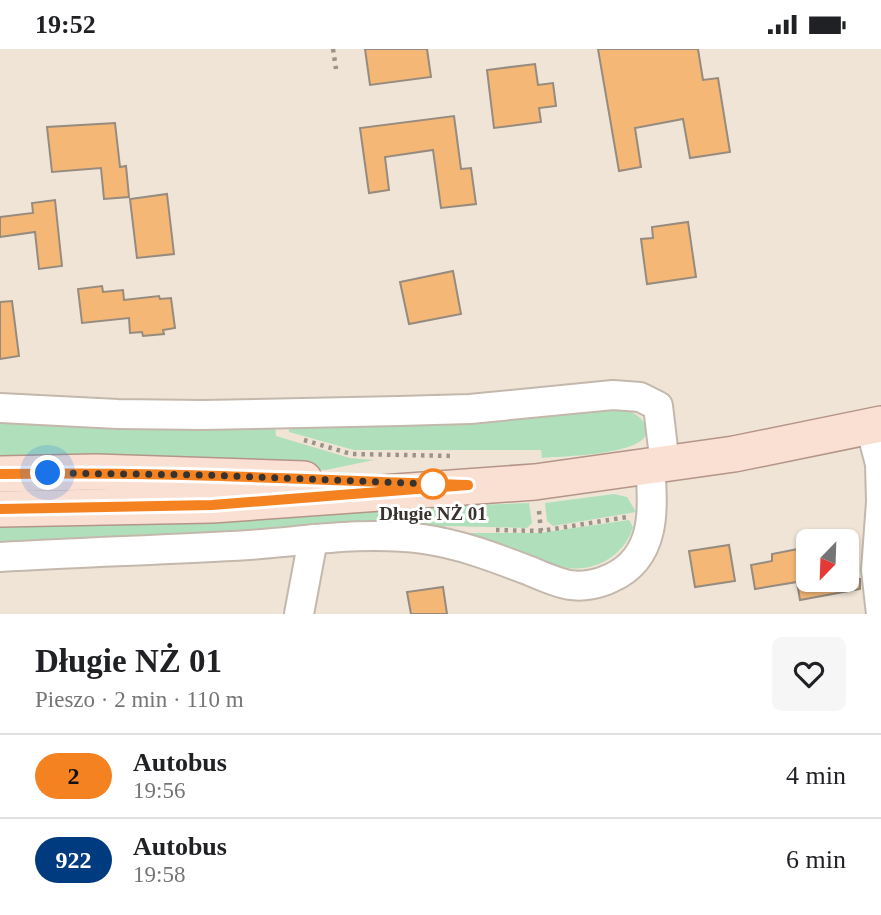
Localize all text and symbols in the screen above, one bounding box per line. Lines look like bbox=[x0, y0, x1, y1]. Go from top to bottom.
text: 19:52 bbox=[35, 10, 96, 39]
your location bbox=[30, 455, 65, 490]
marker: Długie NŻ 01 bbox=[418, 469, 448, 499]
place label: Długie NŻ 01 bbox=[379, 503, 487, 524]
north arrow bbox=[796, 529, 859, 591]
map controls bbox=[796, 529, 859, 592]
button: heart bbox=[772, 637, 846, 711]
text: Długie NŻ 01 bbox=[35, 643, 222, 679]
text: Pieszo · 2 min · 110 m bbox=[35, 687, 244, 712]
text: Autobus bbox=[133, 748, 227, 777]
text: 4 min bbox=[786, 761, 846, 790]
text: 2 bbox=[68, 763, 80, 789]
text: 19:56 bbox=[133, 778, 185, 803]
text: Autobus bbox=[133, 832, 227, 861]
text: 6 min bbox=[786, 845, 846, 874]
text: 922 bbox=[56, 847, 92, 873]
text: 19:58 bbox=[133, 862, 185, 887]

